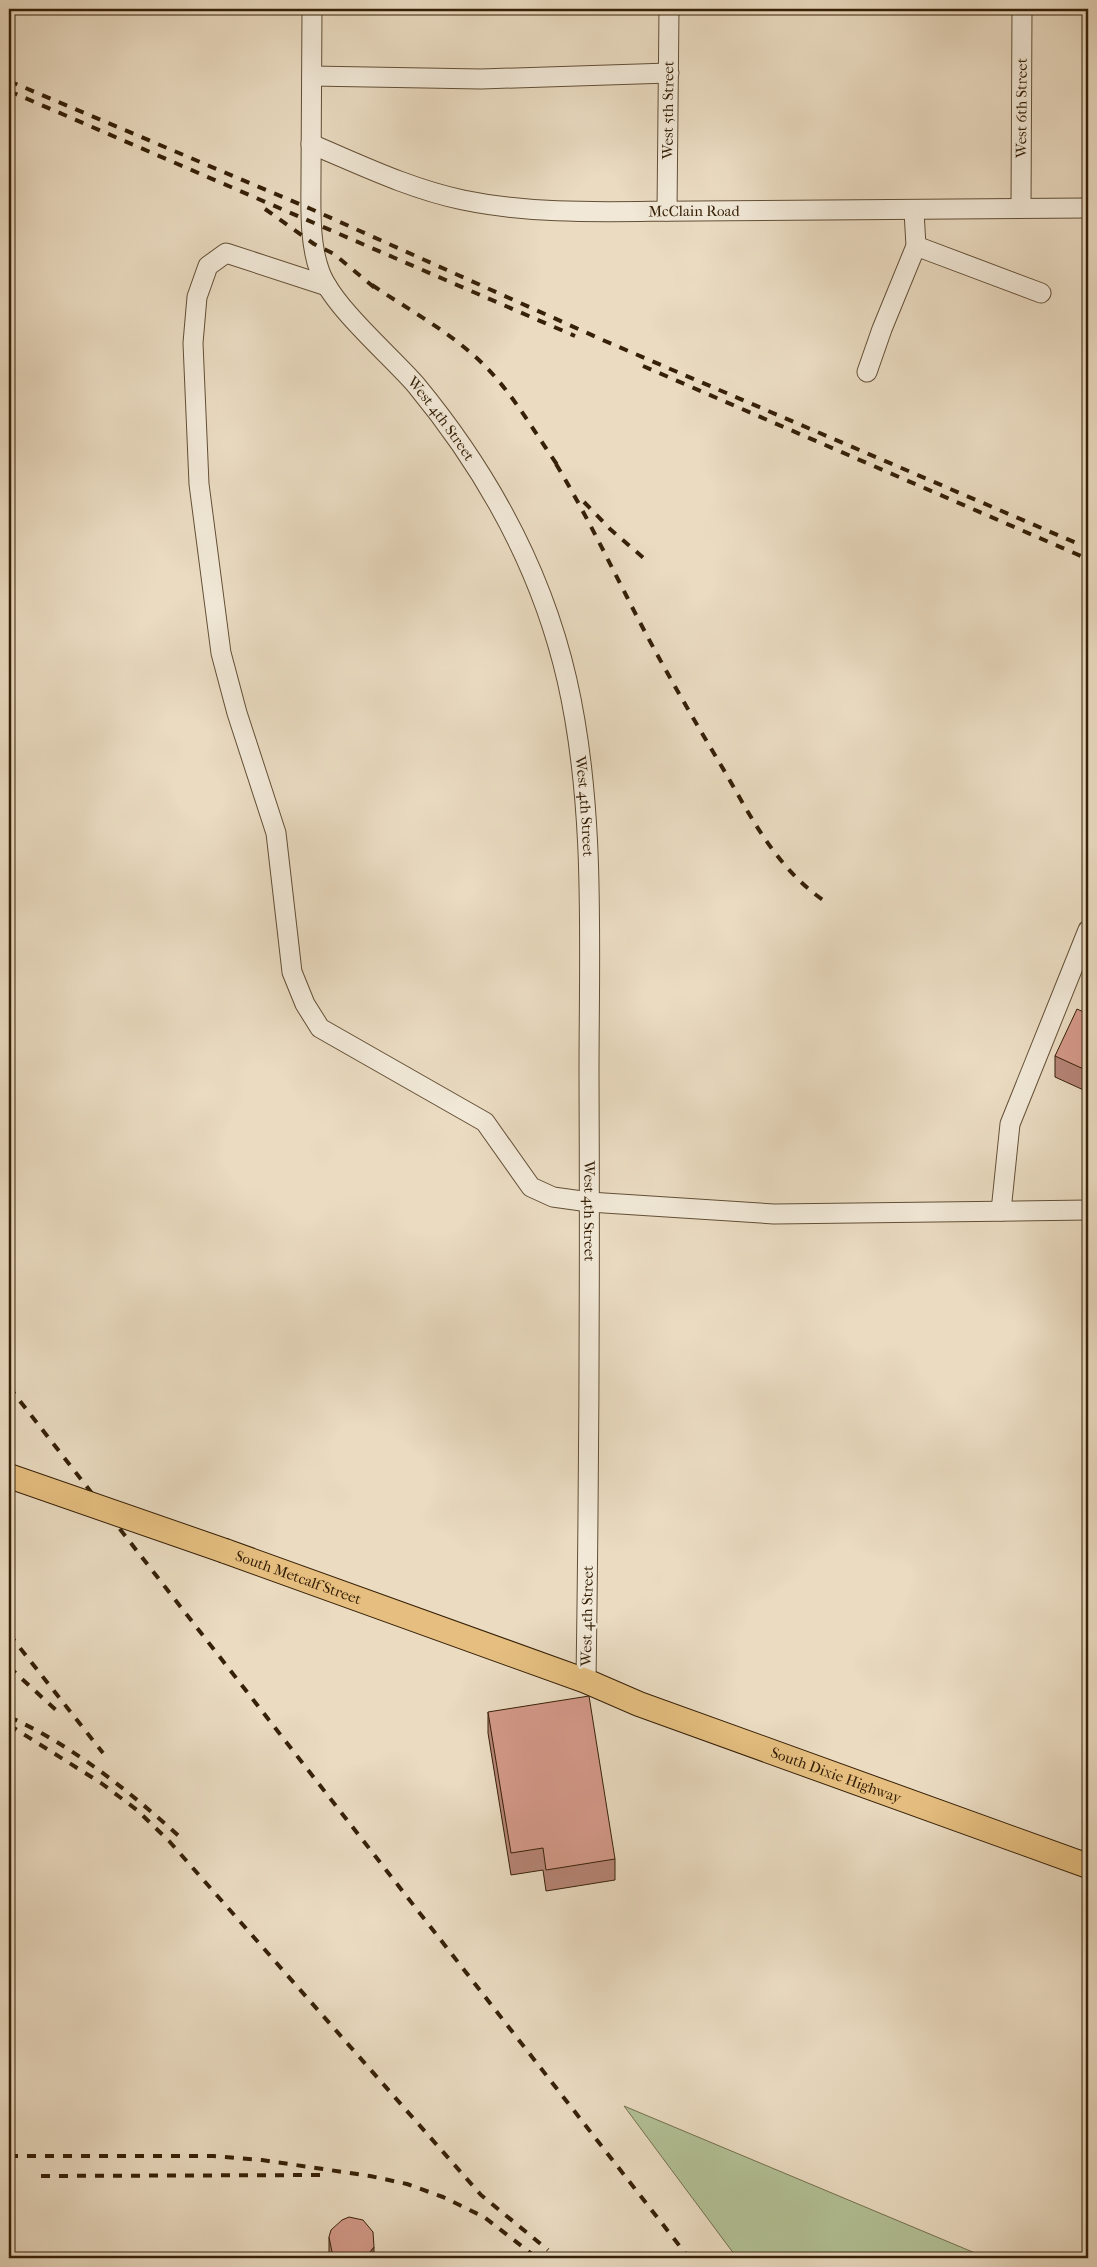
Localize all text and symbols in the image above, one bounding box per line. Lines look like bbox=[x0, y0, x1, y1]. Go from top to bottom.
street label: West 6th Street bbox=[1012, 57, 1031, 159]
street label: West 5th Street bbox=[659, 60, 677, 160]
street label: McClain Road bbox=[648, 202, 740, 220]
street label: West 4th Street bbox=[403, 372, 479, 465]
street label: West 4th Street bbox=[571, 754, 597, 858]
street label: West 4th Street bbox=[580, 1160, 598, 1262]
street label: South Metcalf Street bbox=[233, 1547, 364, 1609]
street label: West 4th Street bbox=[577, 1565, 597, 1668]
street label: South Dixie Highway bbox=[768, 1743, 905, 1807]

